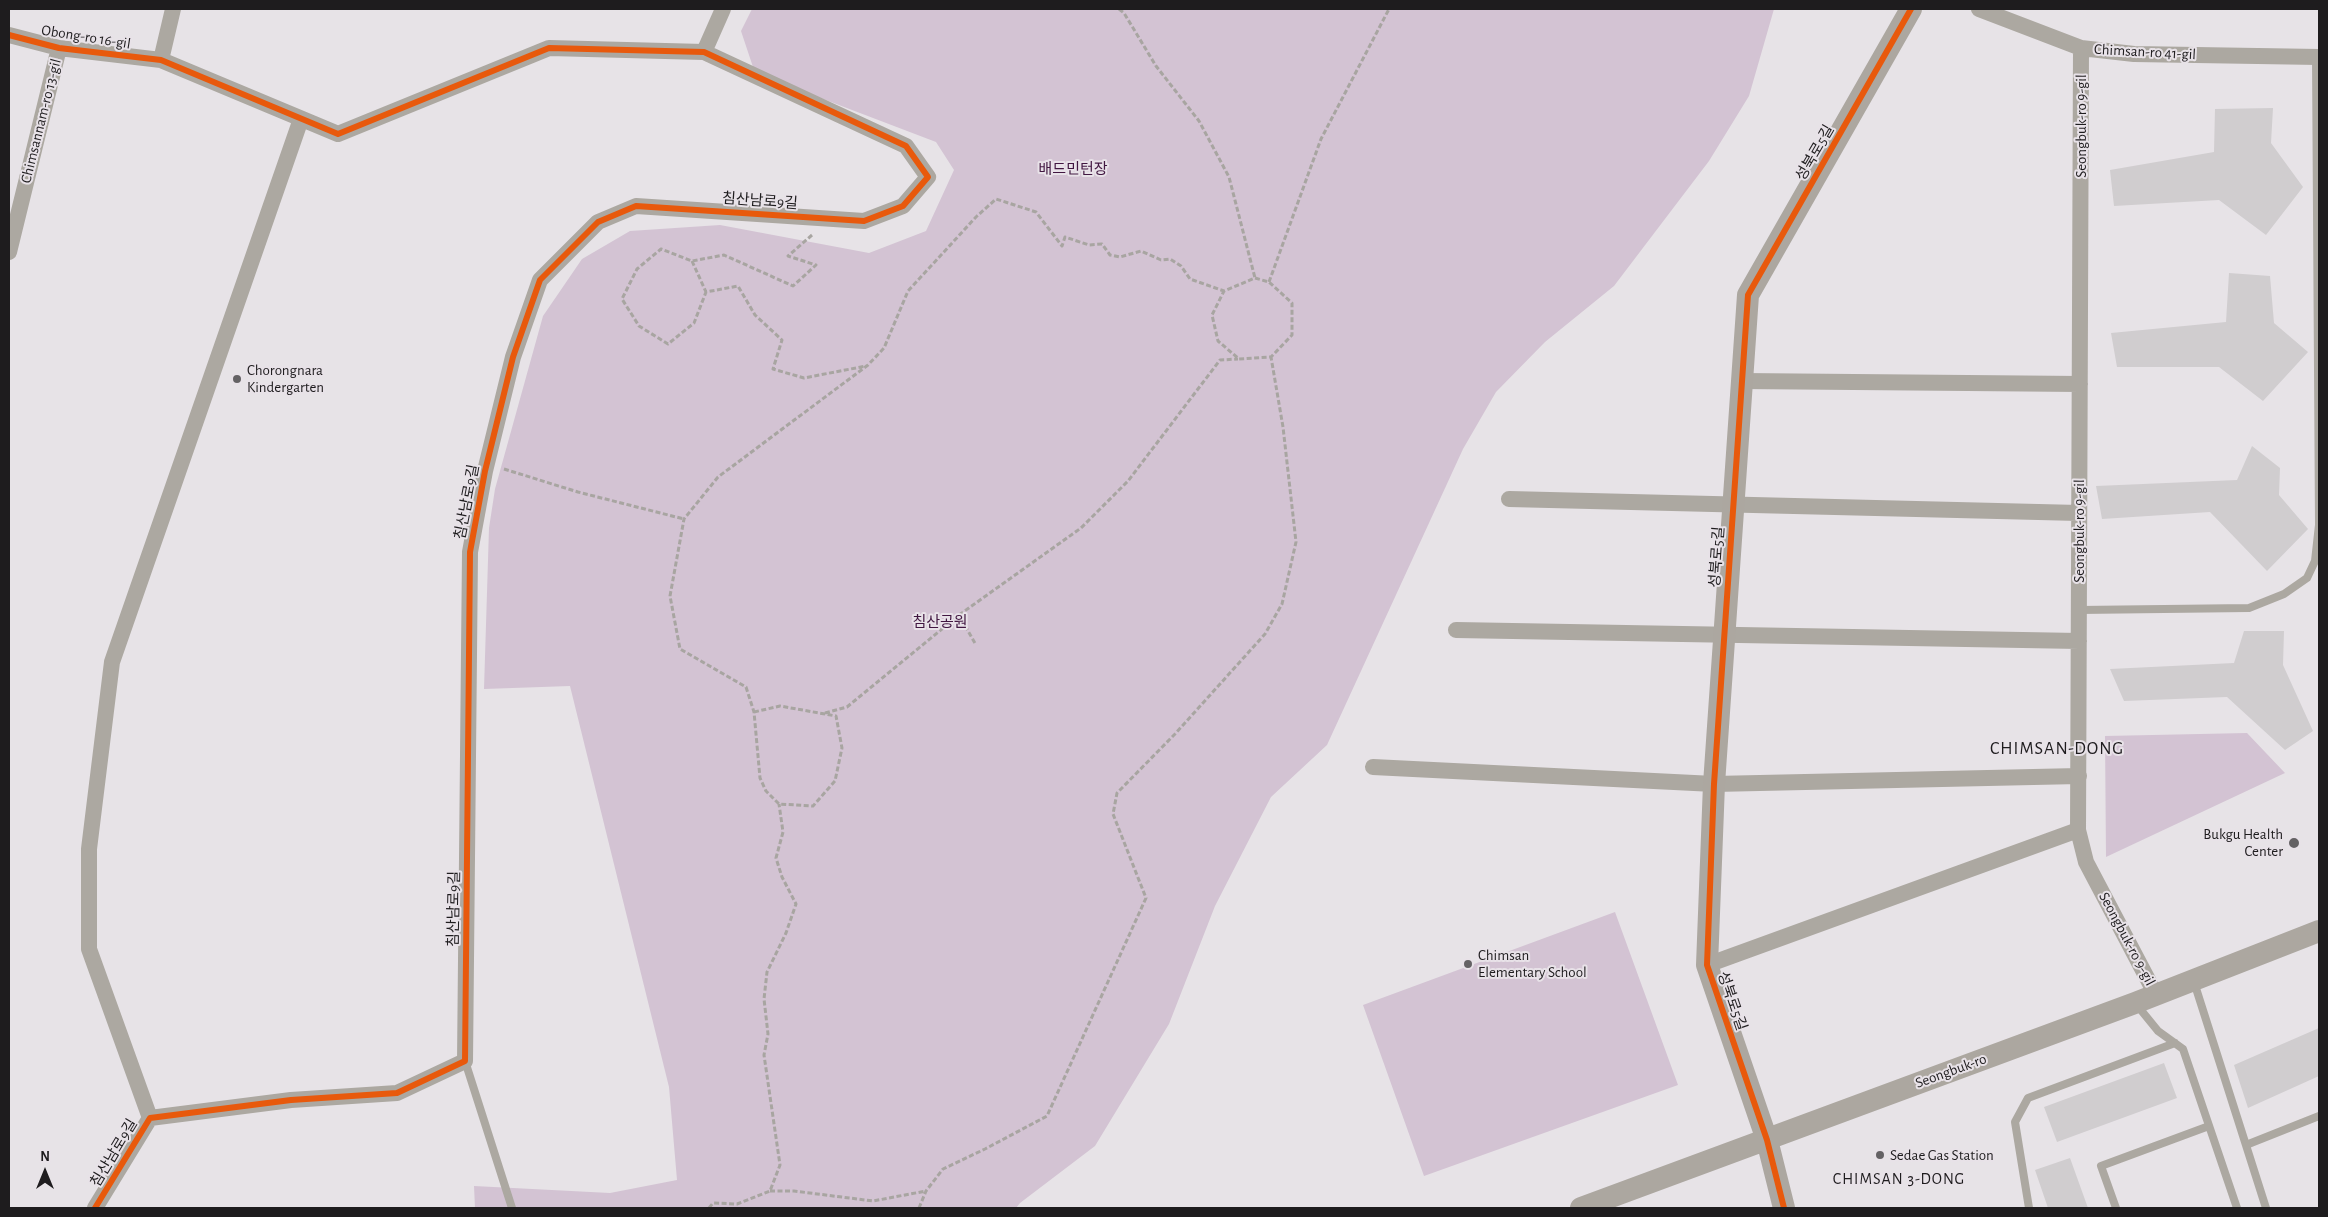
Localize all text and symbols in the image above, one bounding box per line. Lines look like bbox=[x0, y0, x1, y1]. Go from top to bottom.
street label: Obong-ro 16-gil bbox=[40, 21, 132, 53]
street label: Chimsan-ro 41-gil bbox=[2094, 40, 2196, 64]
street label: Chimsannam-ro 13-gil bbox=[17, 57, 65, 185]
street label: Seongbuk-ro 9-gil bbox=[2072, 74, 2090, 178]
street label: 성북로5길 bbox=[1792, 122, 1838, 184]
park label: 배드민턴장 bbox=[1039, 160, 1107, 178]
street label: 침산남로9길 bbox=[721, 189, 799, 213]
place label: Chorongnara Kindergarten bbox=[247, 361, 324, 396]
marker: Chorongnara Kindergarten bbox=[231, 373, 243, 385]
street label: 침산남로9길 bbox=[451, 463, 483, 541]
street label: Seongbuk-ro 9-gil bbox=[2070, 479, 2088, 583]
street label: 성북로5길 bbox=[1706, 526, 1728, 588]
park label: 침산공원 bbox=[912, 613, 968, 631]
district label: CHIMSAN-DONG bbox=[1988, 738, 2126, 760]
place label: Bukgu Health Center bbox=[2203, 825, 2283, 860]
marker: Bukgu Health Center bbox=[2287, 836, 2301, 850]
street label: 침산남로9길 bbox=[444, 871, 464, 947]
street label: Seongbuk-ro 9-gil bbox=[2095, 889, 2159, 989]
place label: Chimsan Elementary School bbox=[1478, 946, 1587, 981]
marker: Chimsan Elementary School bbox=[1462, 958, 1474, 970]
street label: 성북로5길 bbox=[1713, 969, 1751, 1033]
street label: Seongbuk-ro bbox=[1913, 1050, 1989, 1092]
street label: 침산남로9길 bbox=[87, 1116, 141, 1190]
place label: Sedae Gas Station bbox=[1890, 1146, 1994, 1164]
north arrow bbox=[20, 1147, 70, 1197]
marker: Sedae Gas Station bbox=[1874, 1149, 1886, 1161]
text: N bbox=[40, 1150, 50, 1164]
district label: CHIMSAN 3-DONG bbox=[1831, 1169, 1967, 1189]

